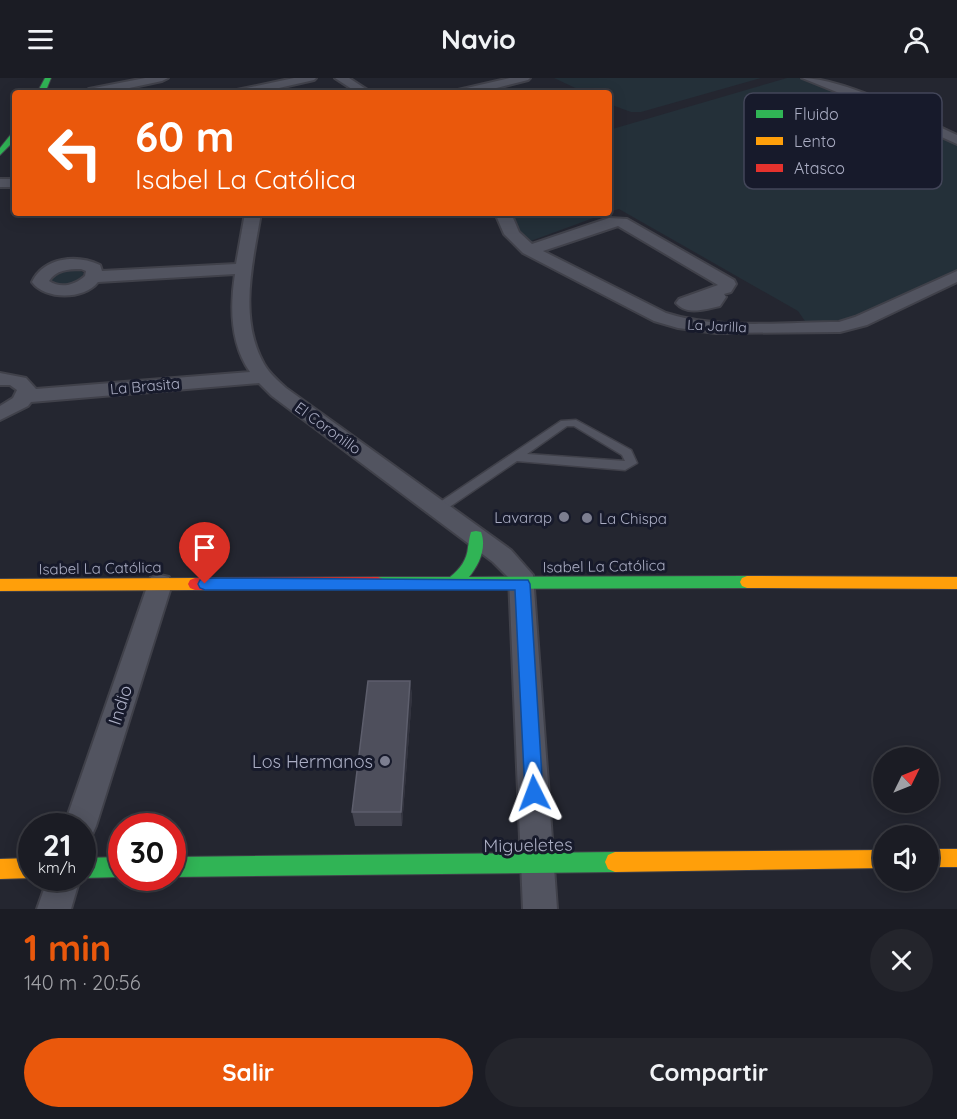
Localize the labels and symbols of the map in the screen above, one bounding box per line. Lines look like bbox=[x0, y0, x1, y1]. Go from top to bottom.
legend bbox=[744, 93, 942, 189]
text: Fluido bbox=[794, 104, 839, 124]
text: Lento bbox=[794, 131, 836, 151]
text: Atasco bbox=[794, 158, 845, 178]
street label: La Jarilla bbox=[687, 315, 747, 337]
street label: La Brasita bbox=[109, 373, 181, 399]
street label: El Coronillo bbox=[291, 398, 365, 458]
place label: Lavarap bbox=[494, 508, 552, 527]
place label: La Chispa bbox=[599, 509, 667, 528]
marker: Lavarap bbox=[557, 510, 571, 524]
marker: La Chispa bbox=[580, 511, 594, 525]
pin bbox=[179, 522, 230, 584]
street label: Isabel La Católica bbox=[542, 555, 666, 577]
street label: Isabel La Católica bbox=[38, 557, 162, 579]
street label: Indio bbox=[103, 682, 137, 728]
north arrow bbox=[873, 747, 939, 813]
place label: Los Hermanos bbox=[252, 750, 373, 773]
marker: Los Hermanos bbox=[378, 754, 392, 768]
position arrow bbox=[502, 761, 566, 825]
speed limit sign: 30 bbox=[108, 813, 186, 891]
street label: Migueletes bbox=[483, 833, 573, 857]

